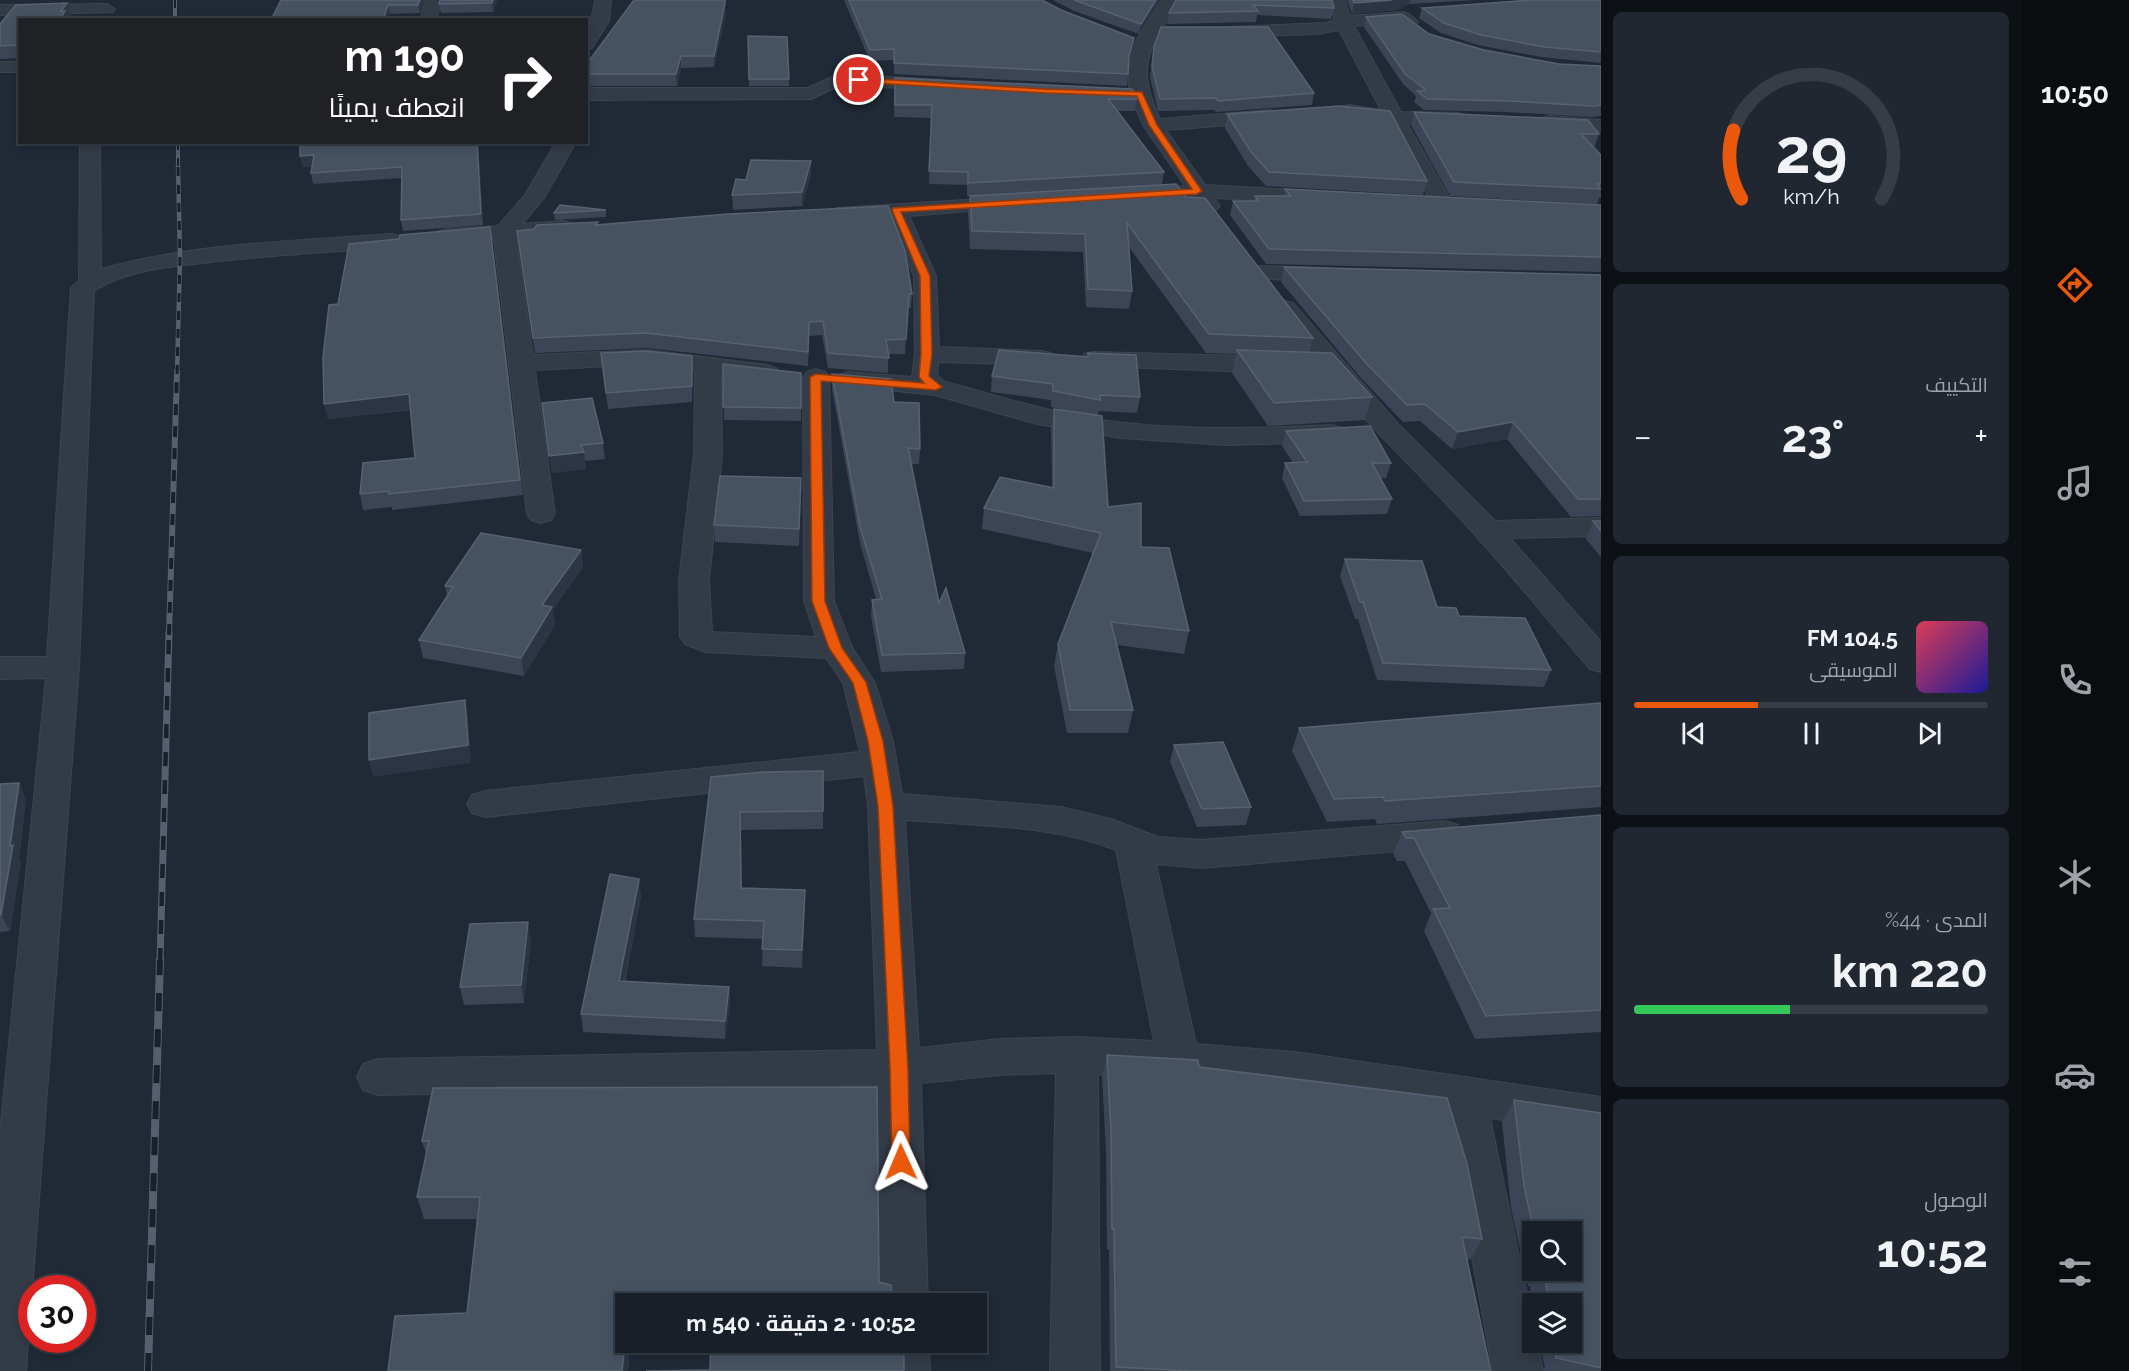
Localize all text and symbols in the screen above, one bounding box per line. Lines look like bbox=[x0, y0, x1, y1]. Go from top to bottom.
text: 190 m bbox=[345, 32, 465, 81]
icon: right bbox=[486, 42, 564, 120]
pin bbox=[833, 54, 884, 105]
icon: arrive bbox=[842, 63, 875, 96]
text: 10:50 bbox=[2041, 78, 2109, 109]
text: انعطف يمينًا bbox=[328, 92, 465, 123]
text: 29 bbox=[1775, 114, 1847, 188]
text: km/h bbox=[1783, 184, 1839, 209]
icon: directions bbox=[2054, 264, 2096, 306]
text: التكييف bbox=[1925, 373, 1988, 397]
text: 23° bbox=[1782, 410, 1844, 463]
text: − bbox=[1634, 417, 1652, 456]
text: + bbox=[1974, 417, 1988, 456]
icon: music bbox=[2054, 462, 2096, 504]
text: 104.5 FM bbox=[1807, 625, 1898, 651]
text: الموسيقى bbox=[1809, 658, 1898, 682]
icon: phone bbox=[2054, 659, 2096, 701]
icon: previous bbox=[1677, 717, 1710, 750]
icon: pause bbox=[1795, 717, 1828, 750]
icon: next bbox=[1913, 717, 1946, 750]
icon: climate bbox=[2054, 856, 2096, 898]
text: المدى · 44% bbox=[1885, 908, 1988, 932]
text: 220 km bbox=[1832, 945, 1988, 998]
icon: car bbox=[2054, 1054, 2096, 1096]
position arrow bbox=[869, 1130, 933, 1194]
text: الوصول bbox=[1924, 1188, 1988, 1212]
map controls bbox=[1522, 1221, 1582, 1353]
button: search bbox=[1522, 1221, 1582, 1281]
text: 10:52 bbox=[1877, 1225, 1988, 1278]
icon: filters bbox=[2054, 1251, 2096, 1293]
speed limit sign: 30 bbox=[18, 1275, 96, 1353]
button: layers bbox=[1522, 1293, 1582, 1353]
text: 10:52 · 2 دقيقة · 540 m bbox=[686, 1310, 916, 1336]

